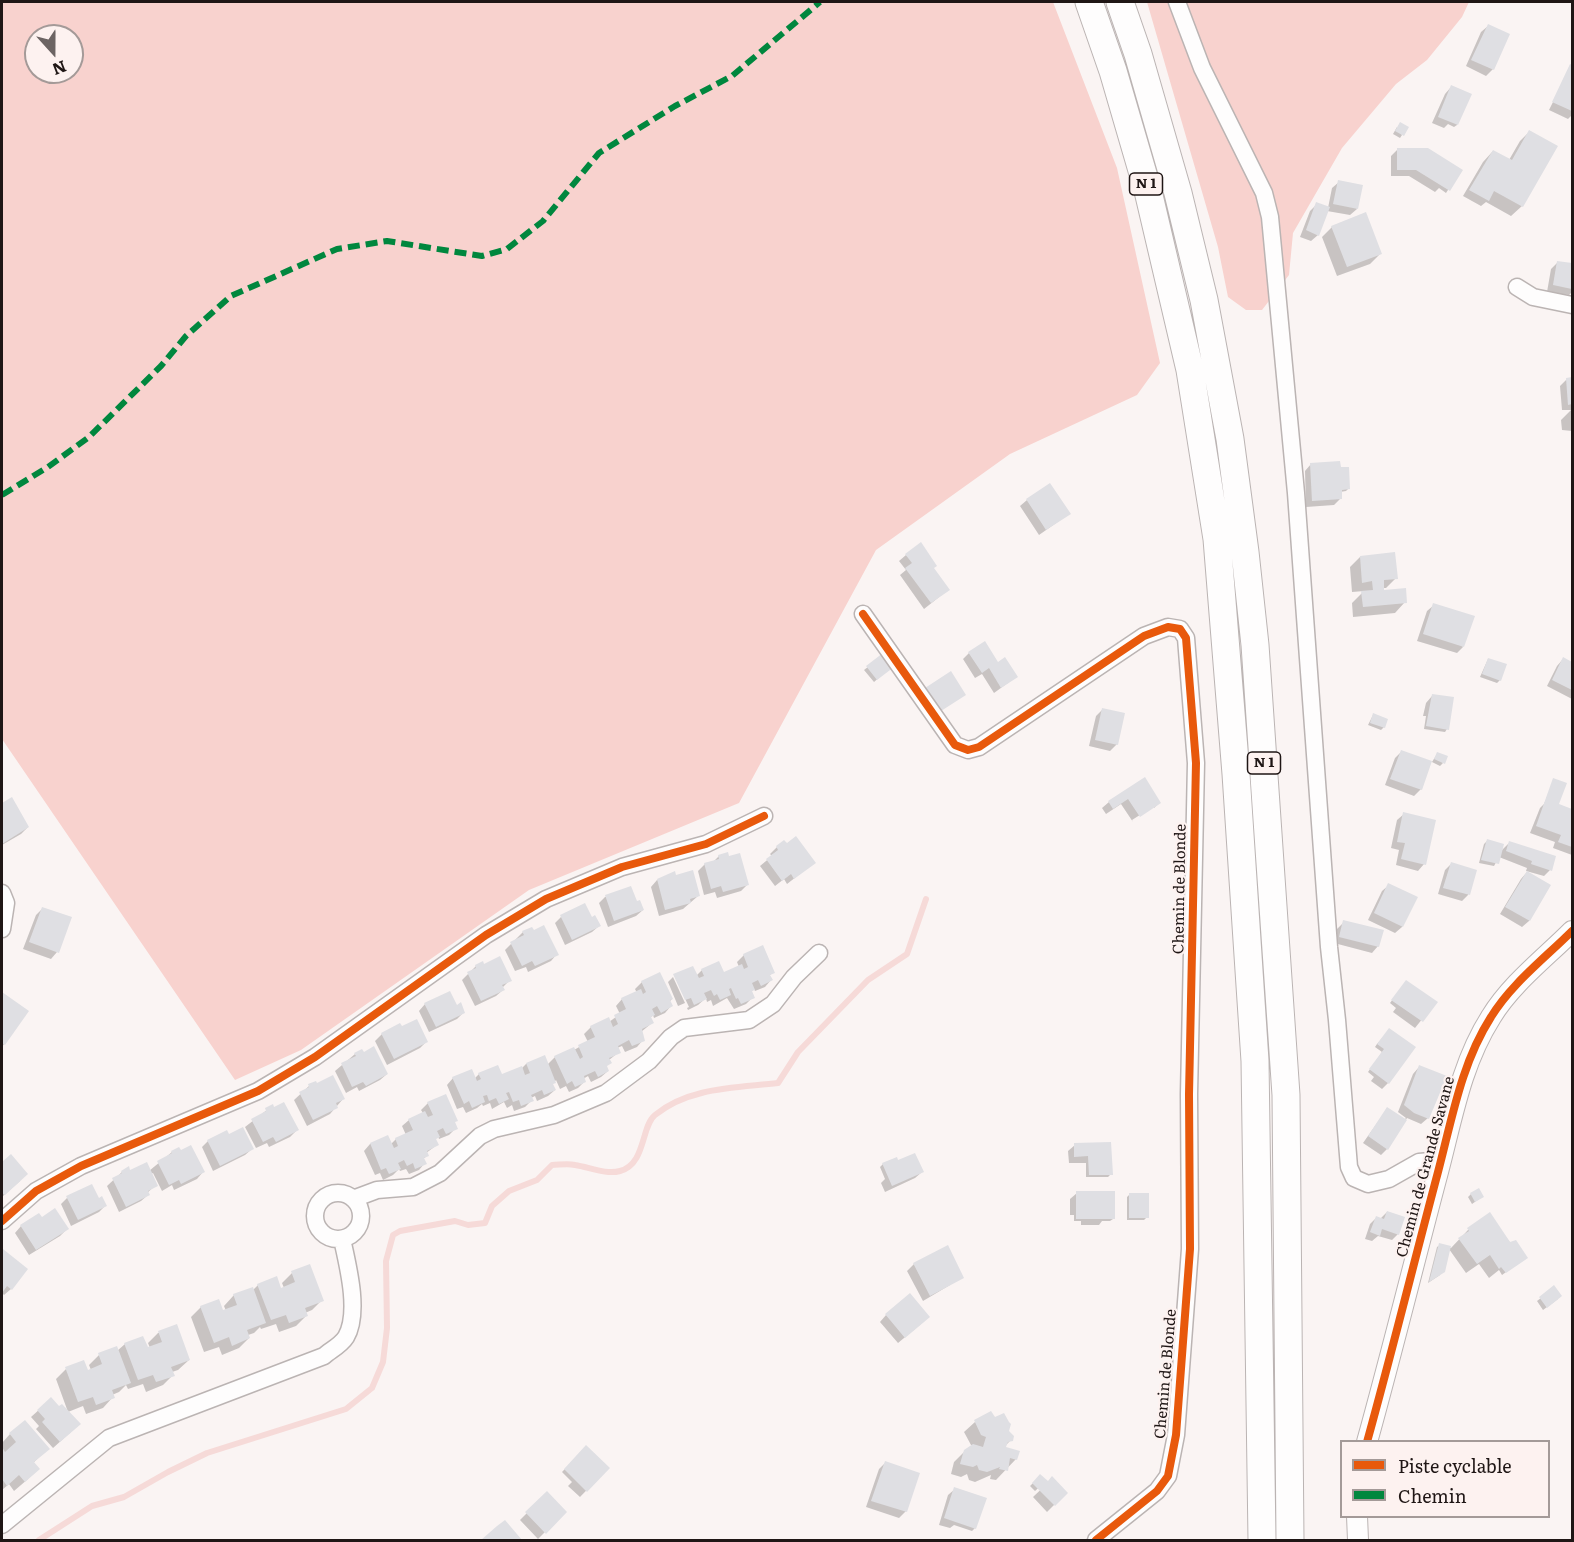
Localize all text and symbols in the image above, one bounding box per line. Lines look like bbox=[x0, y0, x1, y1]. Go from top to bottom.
north arrow bbox=[24, 24, 84, 84]
text: N bbox=[49, 55, 70, 83]
road number: N 1 bbox=[1130, 173, 1162, 195]
road number: N 1 bbox=[1248, 752, 1280, 774]
street label: Chemin de Blonde bbox=[1170, 824, 1190, 954]
street label: Chemin de Grande Savane bbox=[1393, 1075, 1459, 1259]
street label: Chemin de Blonde bbox=[1151, 1308, 1181, 1440]
legend bbox=[1340, 1440, 1550, 1518]
text: Piste cyclable bbox=[1398, 1452, 1512, 1479]
text: Chemin bbox=[1398, 1482, 1467, 1509]

